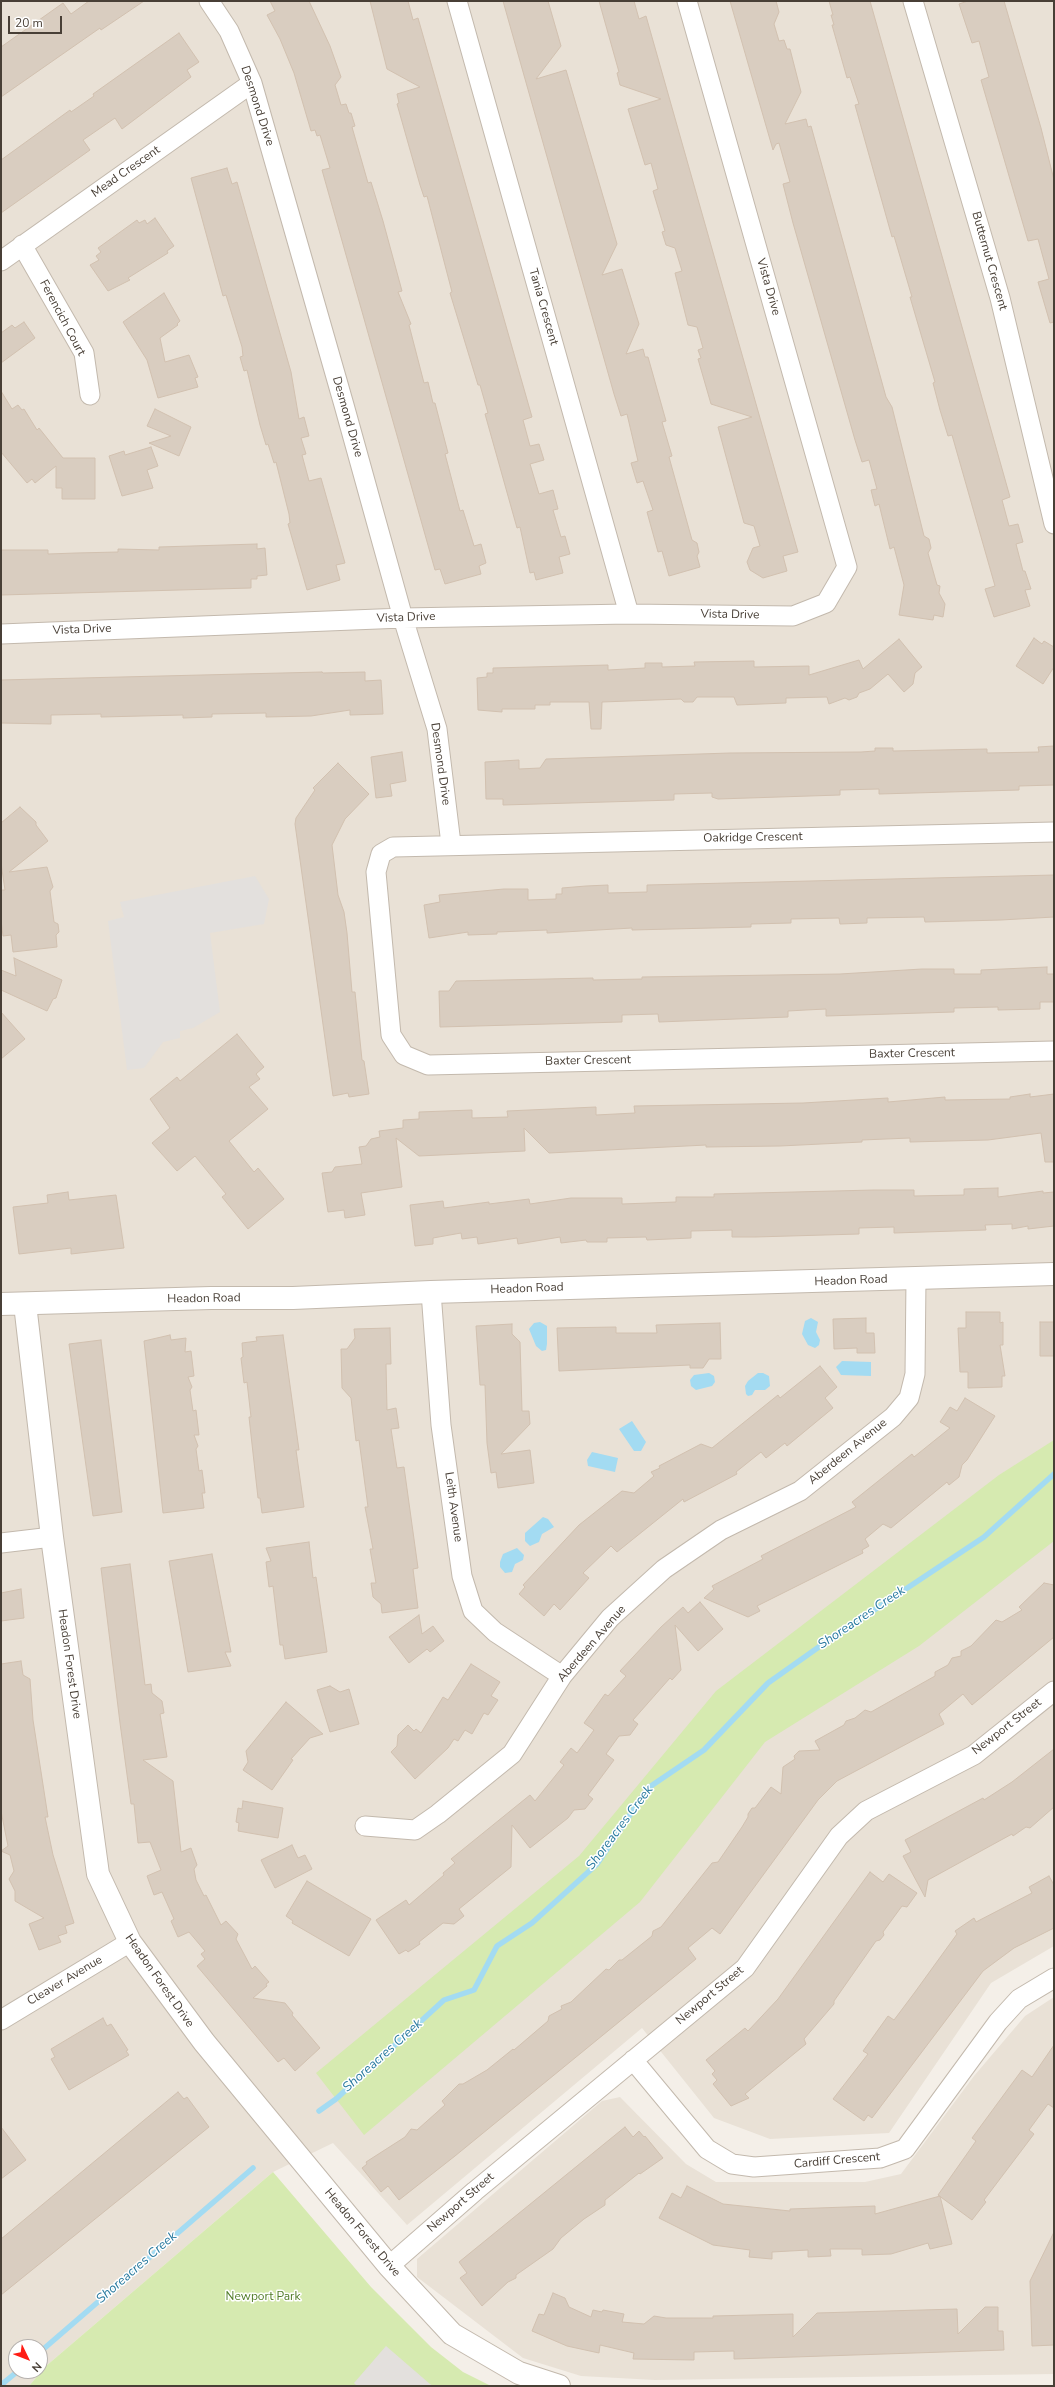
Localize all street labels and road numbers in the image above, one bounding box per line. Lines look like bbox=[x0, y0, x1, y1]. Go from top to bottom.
street label: Desmond Drive bbox=[237, 64, 277, 148]
street label: Mead Crescent bbox=[89, 143, 163, 201]
street label: Butternut Crescent bbox=[968, 210, 1010, 312]
street label: Vista Drive bbox=[753, 257, 783, 317]
street label: Tania Crescent bbox=[525, 267, 561, 347]
street label: Ferencich Court bbox=[36, 278, 88, 358]
street label: Desmond Drive bbox=[329, 375, 365, 459]
street label: Vista Drive bbox=[700, 607, 760, 623]
street label: Vista Drive bbox=[376, 610, 436, 626]
street label: Vista Drive bbox=[52, 622, 112, 638]
street label: Desmond Drive bbox=[427, 722, 453, 806]
street label: Oakridge Crescent bbox=[703, 830, 803, 846]
street label: Baxter Crescent bbox=[869, 1046, 955, 1062]
street label: Baxter Crescent bbox=[545, 1053, 631, 1069]
street label: Headon Road bbox=[814, 1273, 888, 1289]
street label: Headon Road bbox=[490, 1281, 564, 1297]
street label: Headon Road bbox=[167, 1291, 241, 1307]
street label: Aberdeen Avenue bbox=[806, 1416, 890, 1488]
street label: Leith Avenue bbox=[441, 1471, 465, 1543]
street label: Aberdeen Avenue bbox=[555, 1603, 629, 1685]
street label: Headon Forest Drive bbox=[54, 1608, 84, 1720]
street label: Newport Street bbox=[970, 1696, 1044, 1758]
street label: Headon Forest Drive bbox=[121, 1932, 197, 2030]
street label: Cleaver Avenue bbox=[25, 1953, 105, 2009]
street label: Newport Street bbox=[673, 1964, 747, 2028]
street label: Cardiff Crescent bbox=[793, 2150, 881, 2172]
street label: Newport Street bbox=[425, 2170, 497, 2236]
street label: Headon Forest Drive bbox=[321, 2186, 403, 2280]

